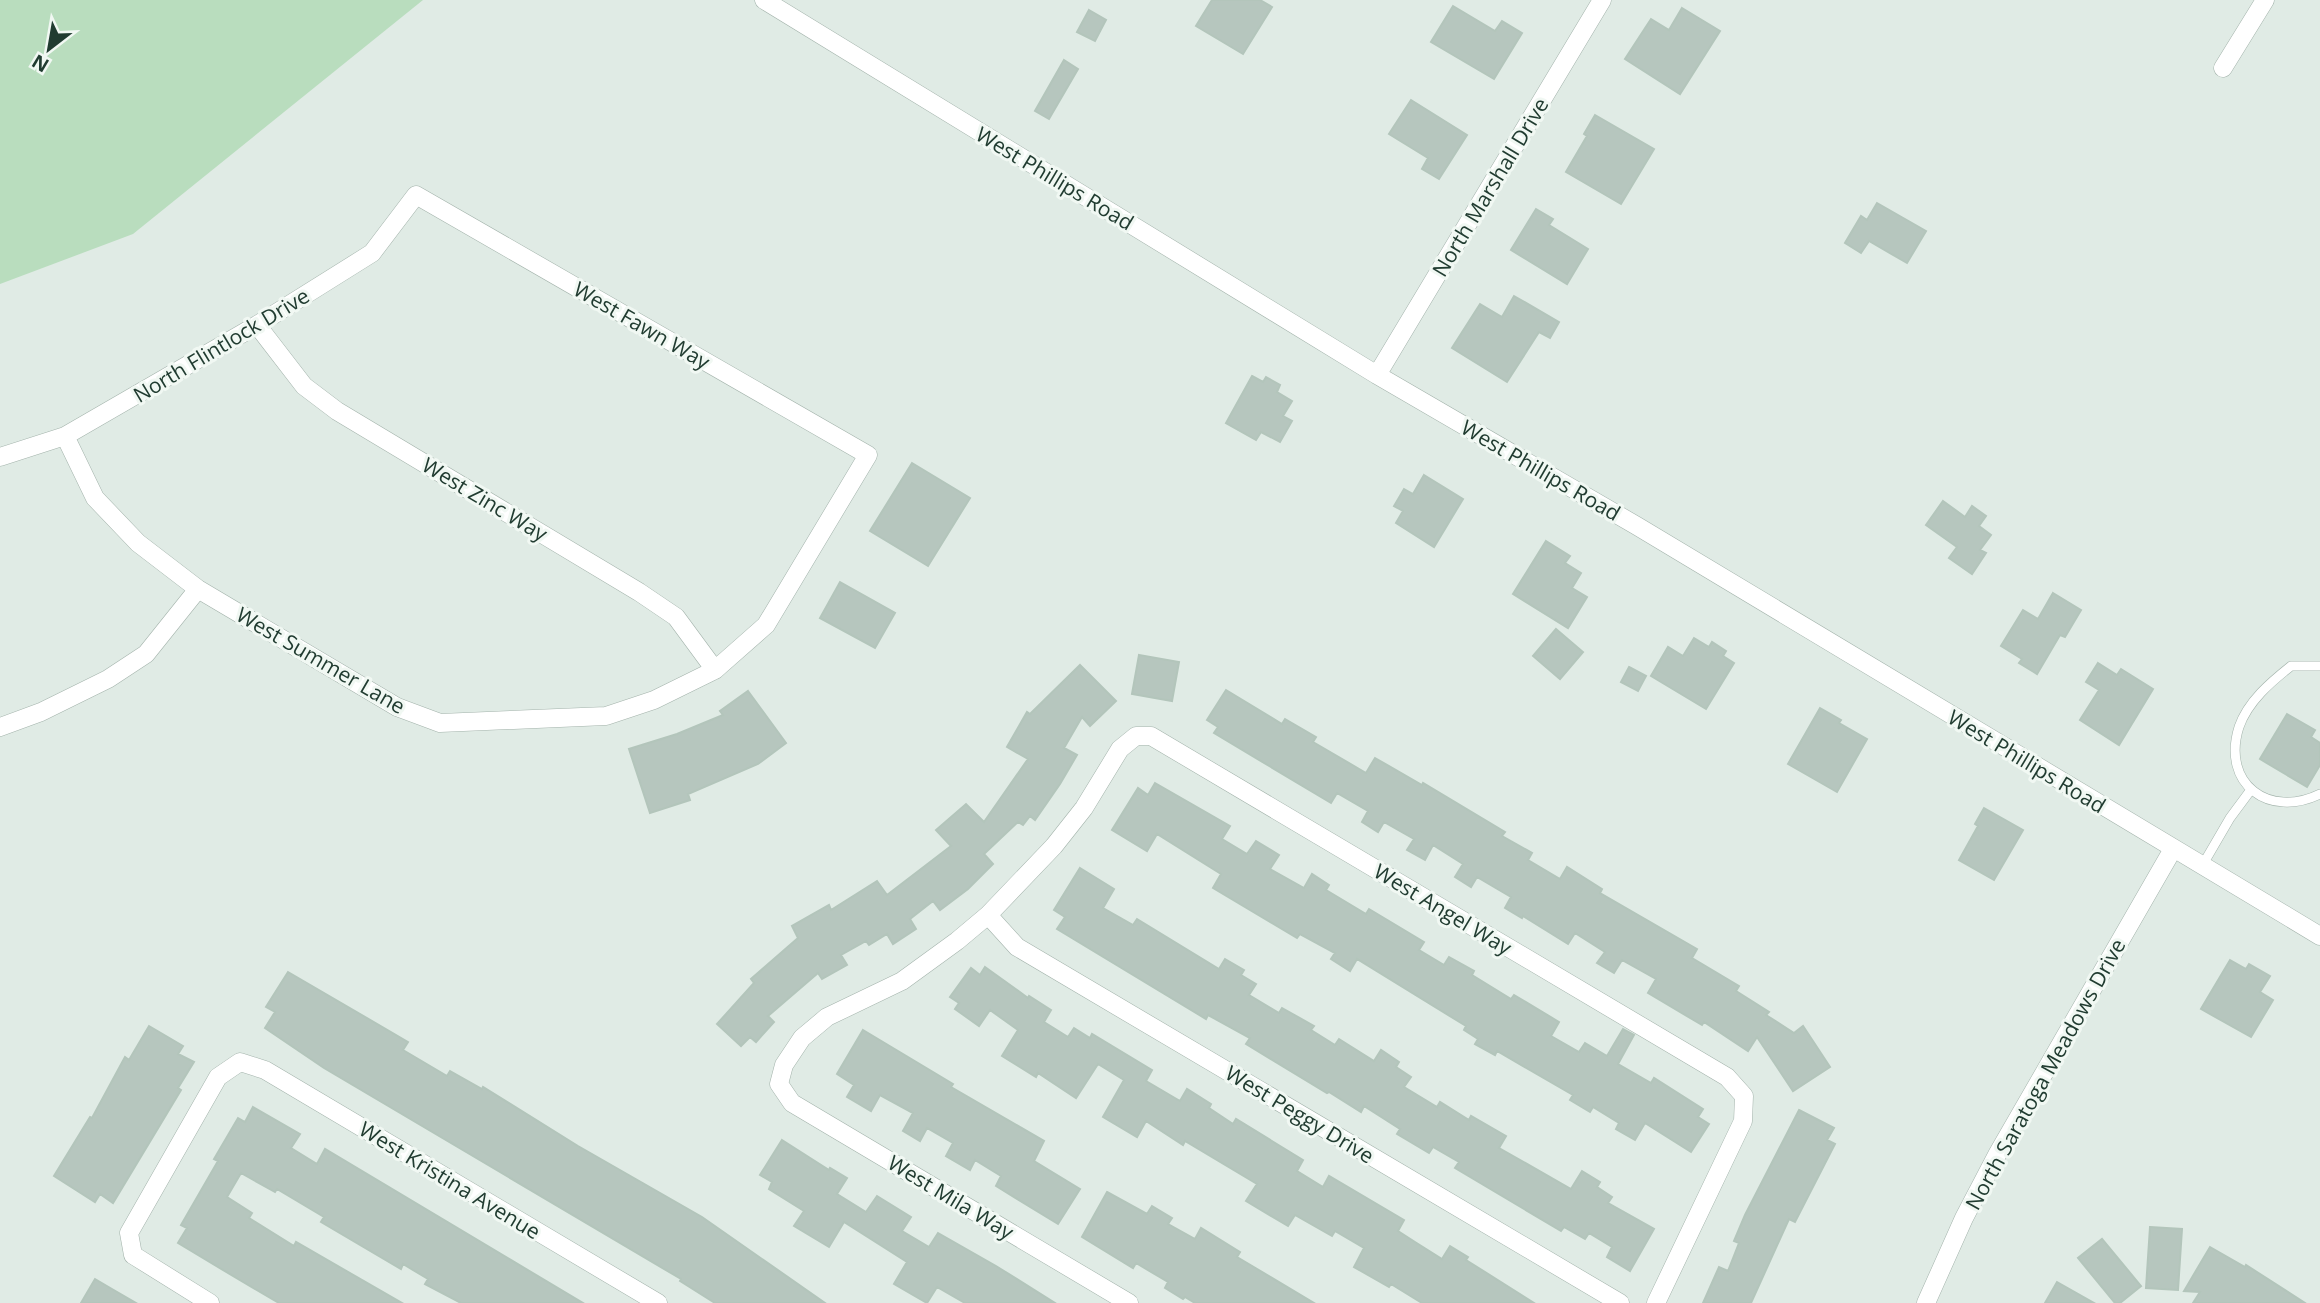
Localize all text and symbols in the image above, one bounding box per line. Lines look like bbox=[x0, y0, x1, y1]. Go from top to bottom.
north arrow bbox=[14, 14, 84, 84]
text: N bbox=[27, 48, 54, 79]
street label: North Marshall Drive bbox=[1425, 92, 1555, 282]
street label: West Phillips Road bbox=[971, 120, 1139, 236]
street label: West Fawn Way bbox=[569, 275, 716, 376]
street label: North Flintlock Drive bbox=[128, 281, 314, 409]
street label: West Phillips Road bbox=[1456, 413, 1626, 527]
street label: West Zinc Way bbox=[417, 451, 553, 548]
street label: West Summer Lane bbox=[231, 600, 411, 720]
street label: West Phillips Road bbox=[1943, 703, 2111, 819]
street label: West Angel Way bbox=[1369, 857, 1517, 961]
street label: North Saratoga Meadows Drive bbox=[1959, 933, 2131, 1215]
street label: West Peggy Drive bbox=[1220, 1059, 1380, 1169]
street label: West Kristina Avenue bbox=[354, 1115, 546, 1245]
street label: West Mila Way bbox=[883, 1148, 1020, 1246]

